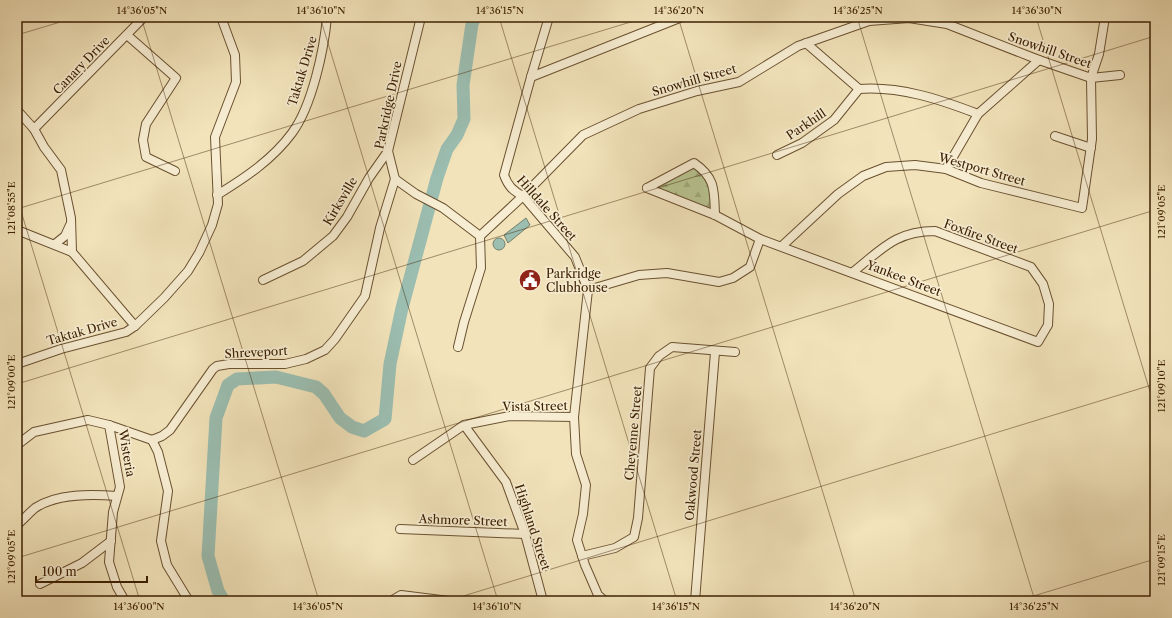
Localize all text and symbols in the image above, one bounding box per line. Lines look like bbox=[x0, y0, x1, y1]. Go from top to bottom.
text: 14°36'05"N bbox=[117, 4, 167, 17]
text: 14°36'10"N bbox=[296, 4, 346, 17]
text: 14°36'15"N bbox=[476, 4, 524, 17]
text: 14°36'20"N bbox=[654, 4, 704, 17]
text: 14°36'25"N bbox=[833, 4, 883, 17]
text: 14°36'30"N bbox=[1012, 4, 1062, 17]
street label: Snowhill Street bbox=[1006, 29, 1094, 72]
street label: Canary Drive bbox=[49, 33, 113, 97]
street label: Taktak Drive bbox=[284, 34, 320, 108]
street label: Parkridge Drive bbox=[371, 59, 405, 150]
street label: Snowhill Street bbox=[650, 61, 739, 99]
street label: Parkhill bbox=[783, 105, 829, 143]
street label: Westport Street bbox=[936, 149, 1028, 189]
street label: Hilldale Street bbox=[514, 172, 581, 244]
street label: Kirksville bbox=[320, 174, 361, 228]
text: 121°08'55"E bbox=[5, 181, 18, 235]
text: 121°09'05"E bbox=[1155, 185, 1168, 239]
street label: Foxfire Street bbox=[942, 216, 1021, 257]
street label: Yankee Street bbox=[864, 257, 944, 299]
place label: Parkridge Clubhouse bbox=[546, 266, 608, 295]
public building icon: Parkridge Clubhouse bbox=[517, 267, 543, 293]
street label: Taktak Drive bbox=[45, 314, 119, 348]
street label: Shreveport bbox=[224, 343, 289, 361]
text: 121°09'00"E bbox=[5, 354, 18, 410]
text: 121°09'10"E bbox=[1155, 359, 1168, 412]
street label: Cheyenne Street bbox=[621, 384, 645, 481]
street label: Vista Street bbox=[501, 398, 568, 414]
street label: Wisteria bbox=[115, 427, 139, 479]
street label: Oakwood Street bbox=[682, 428, 705, 521]
street label: Highland Street bbox=[512, 482, 554, 573]
street label: Ashmore Street bbox=[417, 511, 508, 529]
text: 121°09'05"E bbox=[5, 530, 18, 584]
text: 121°09'15"E bbox=[1155, 534, 1168, 586]
scale bar bbox=[36, 558, 147, 584]
text: 100 m bbox=[42, 564, 77, 579]
text: 14°36'00"N bbox=[113, 600, 165, 613]
text: 14°36'05"N bbox=[293, 600, 343, 613]
text: 14°36'10"N bbox=[472, 600, 522, 613]
text: 14°36'15"N bbox=[652, 600, 700, 613]
text: 14°36'20"N bbox=[830, 600, 880, 613]
text: 14°36'25"N bbox=[1009, 600, 1059, 613]

